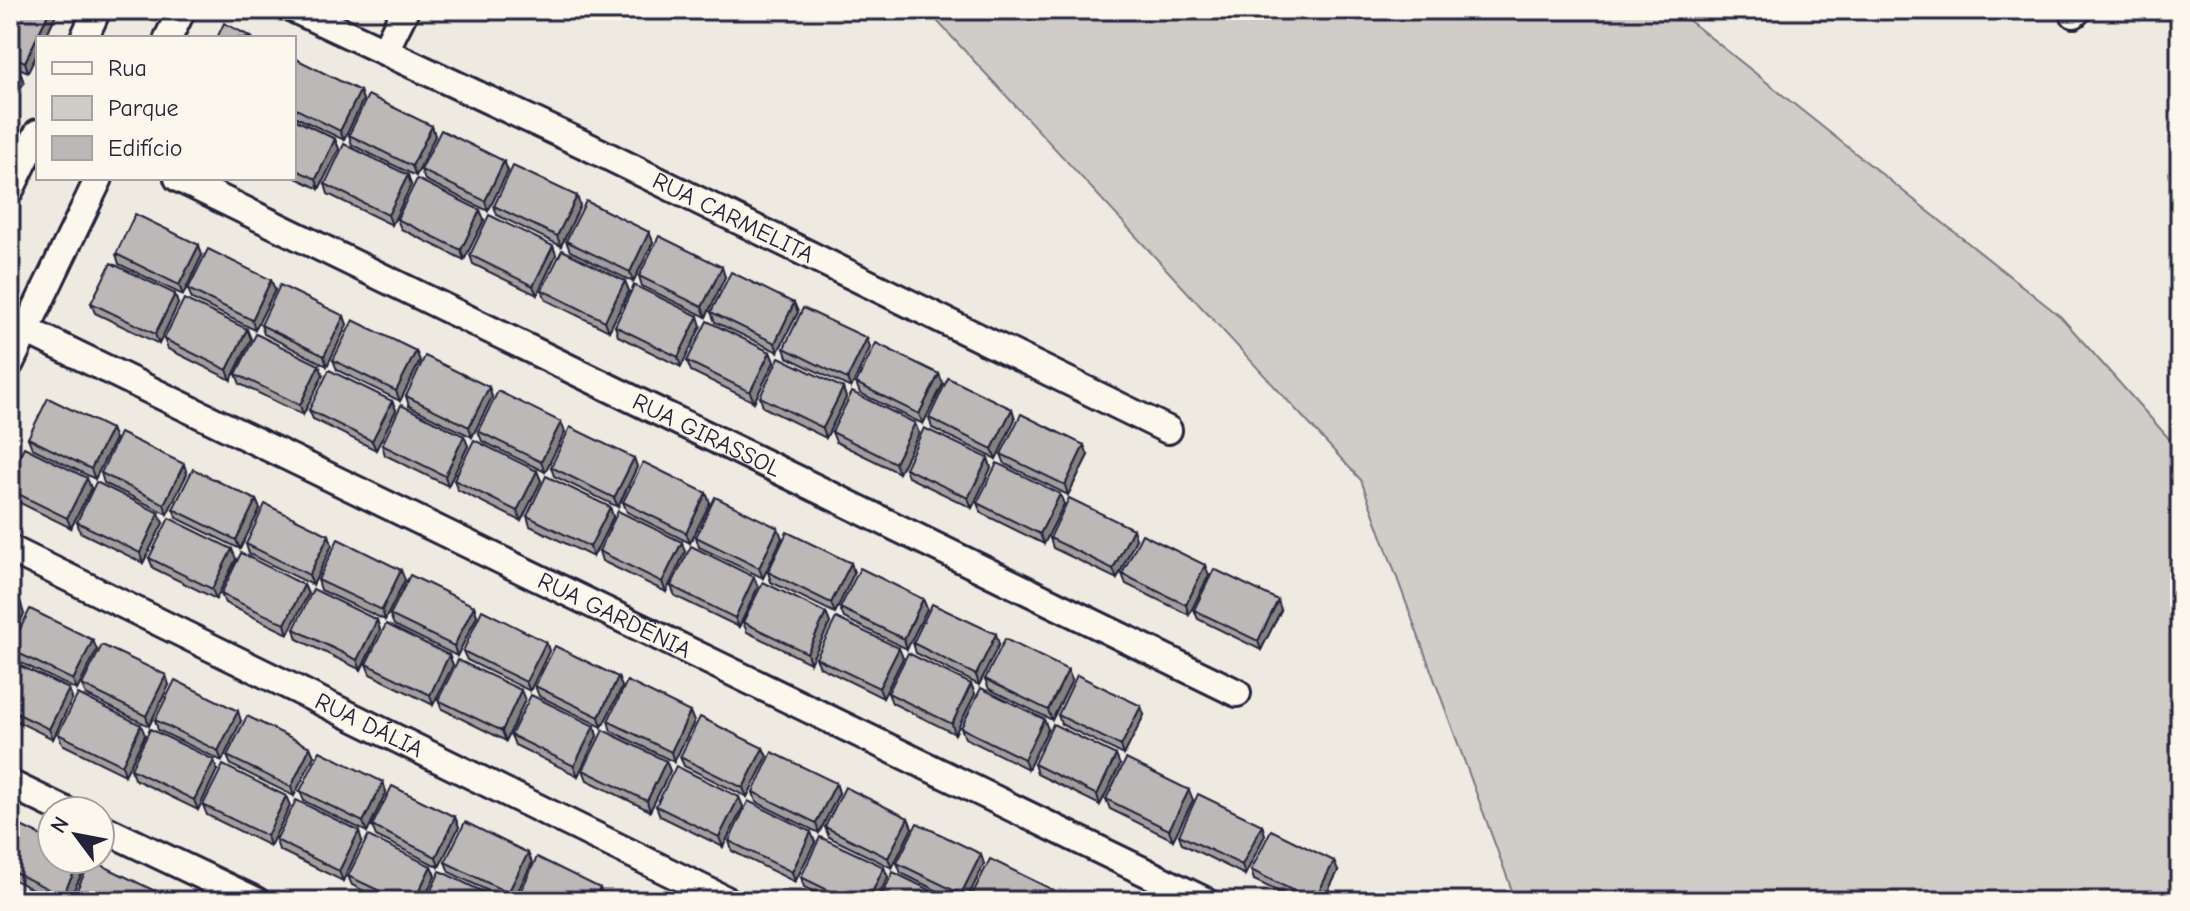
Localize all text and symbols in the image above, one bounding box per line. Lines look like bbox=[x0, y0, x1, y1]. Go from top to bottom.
legend bbox=[36, 36, 296, 180]
text: Rua bbox=[108, 54, 147, 82]
text: Parque bbox=[108, 94, 179, 122]
text: Edifício bbox=[108, 134, 183, 162]
street label: RUA CARMELITA bbox=[648, 166, 818, 269]
street label: RUA GIRASSOL bbox=[628, 387, 785, 483]
street label: RUA GARDÊNIA bbox=[533, 566, 696, 664]
street label: RUA DÁLIA bbox=[310, 687, 428, 763]
north arrow bbox=[36, 795, 116, 875]
text: N bbox=[45, 812, 75, 838]

